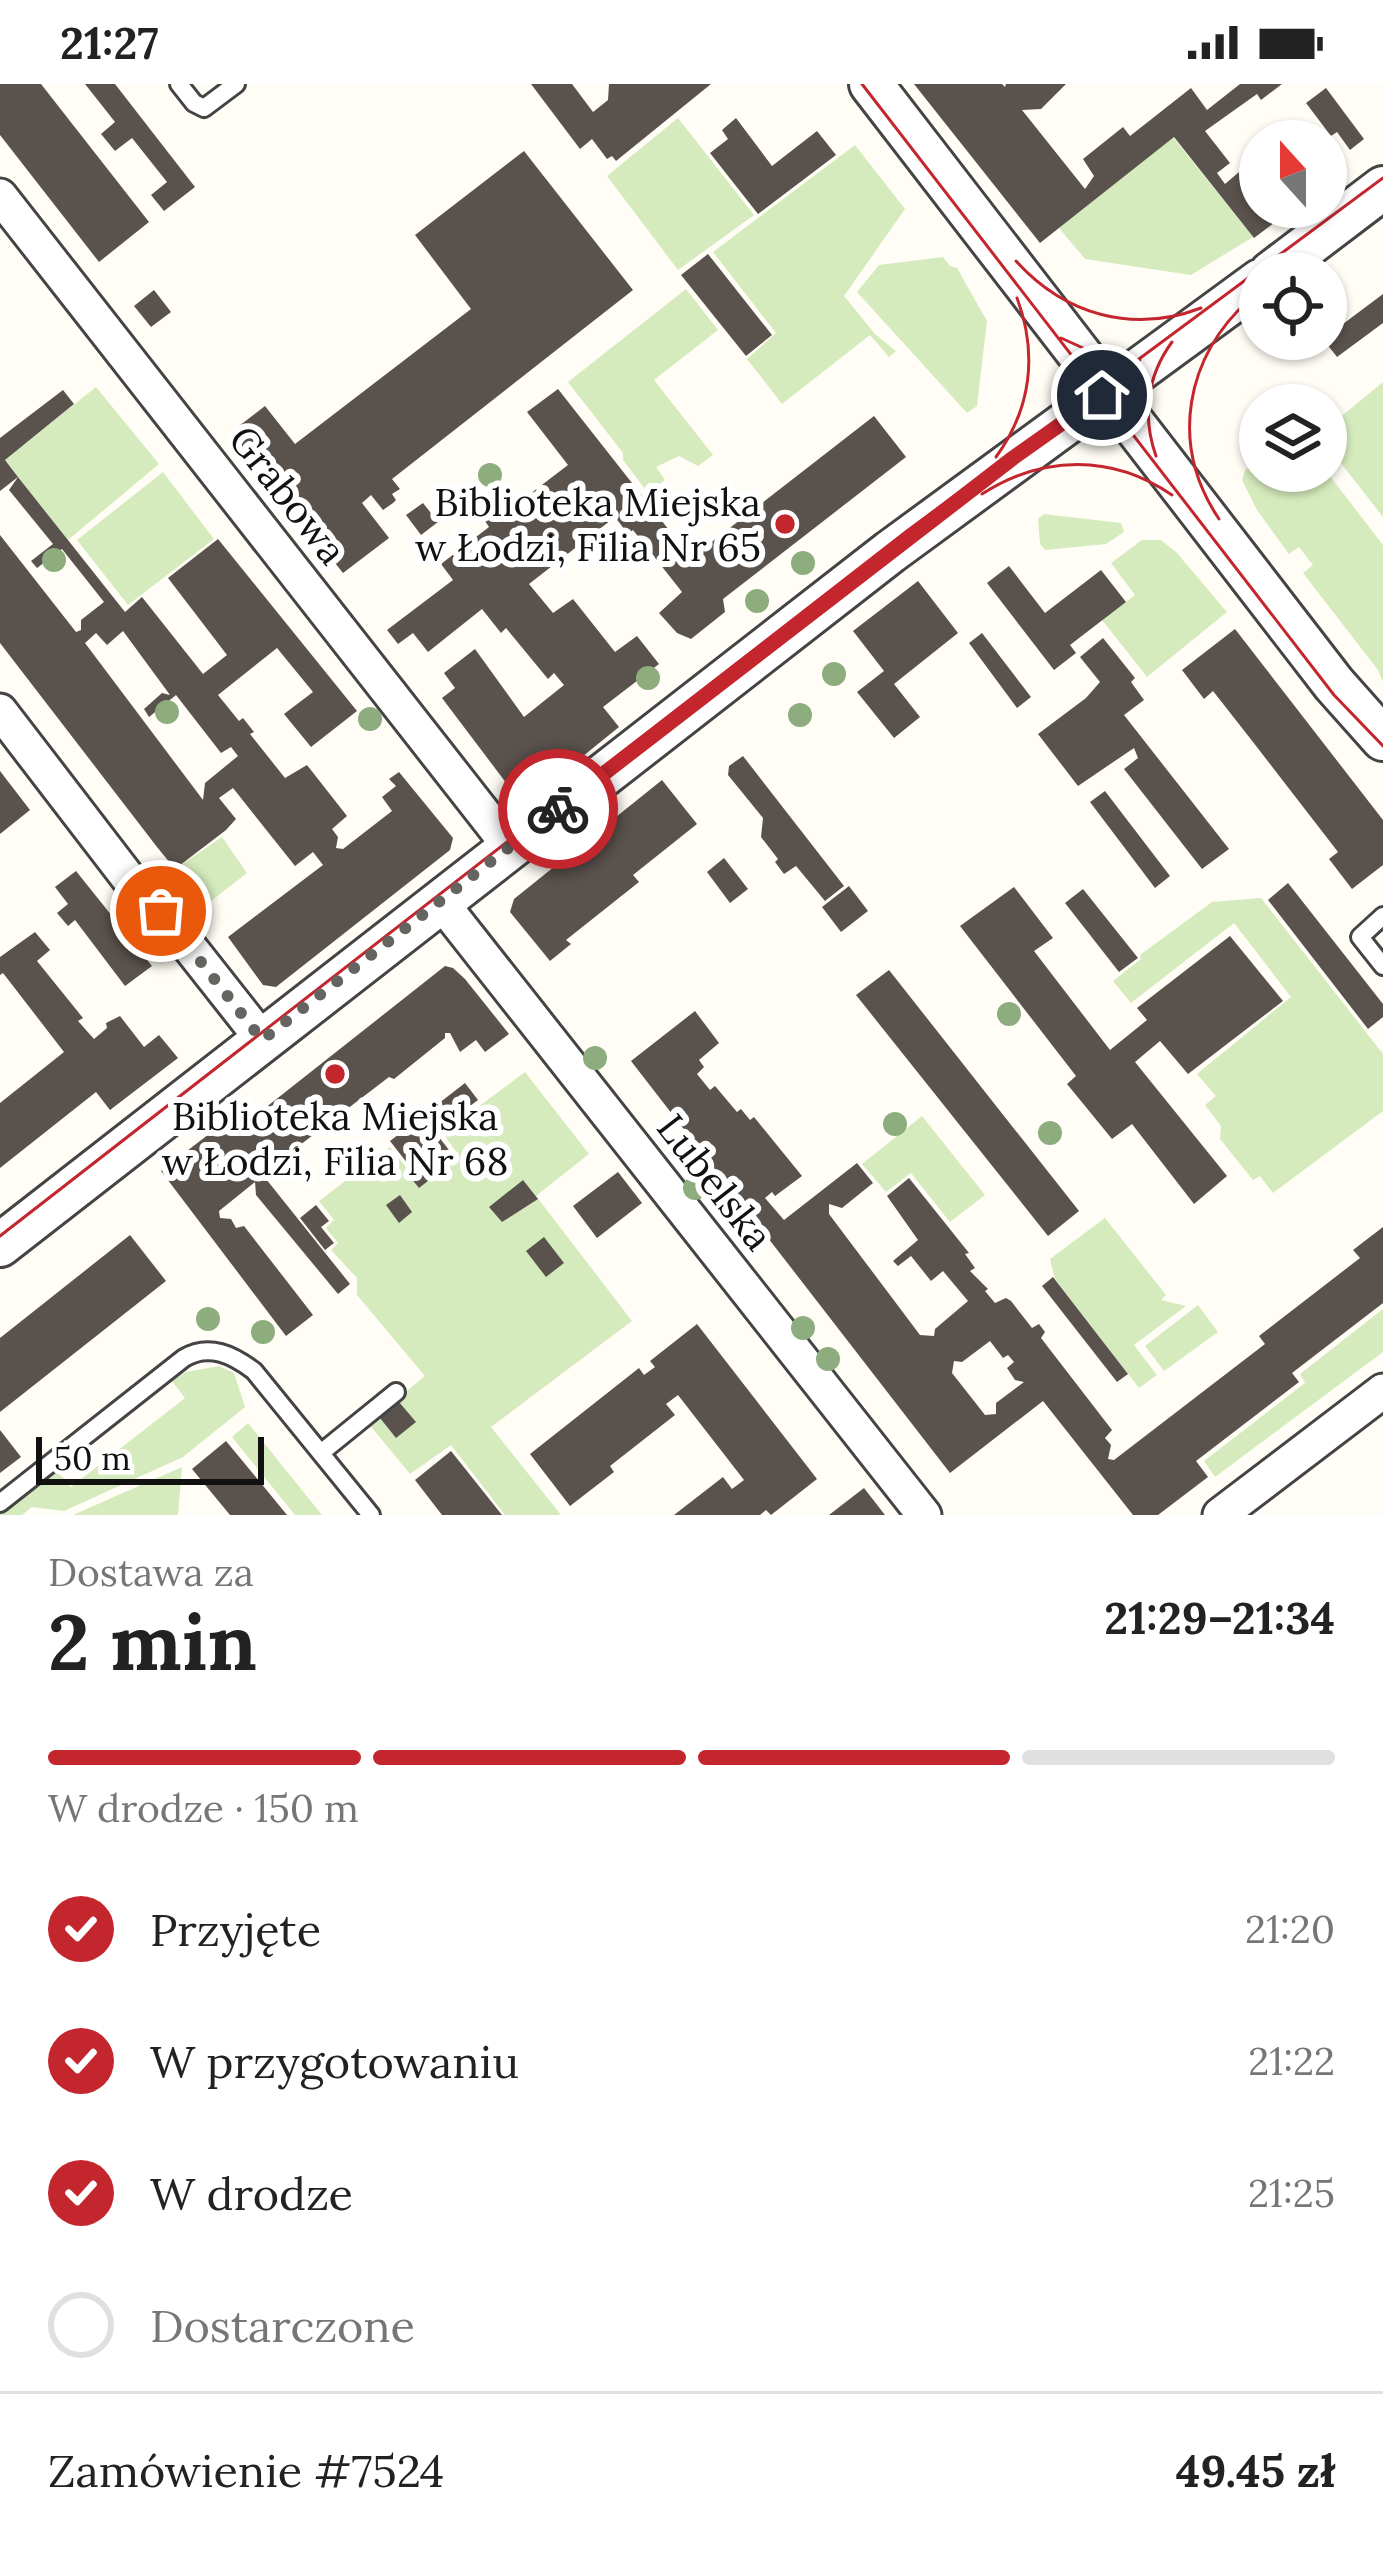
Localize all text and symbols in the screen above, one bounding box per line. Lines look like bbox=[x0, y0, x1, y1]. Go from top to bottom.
text: 21:27 bbox=[60, 14, 159, 71]
north arrow bbox=[1239, 120, 1347, 228]
map controls bbox=[1239, 120, 1347, 492]
button: locate bbox=[1239, 252, 1347, 360]
pin bbox=[1051, 344, 1153, 446]
icon: home bbox=[1069, 362, 1135, 428]
button: layers bbox=[1239, 384, 1347, 492]
street label: Grabowa bbox=[218, 416, 358, 574]
place label: Biblioteka Miejska w Łodzi, Filia Nr 65 bbox=[415, 477, 761, 572]
marker: Biblioteka Miejska w Łodzi, Filia Nr 65 bbox=[772, 511, 798, 537]
courier bbox=[498, 749, 618, 869]
icon: bike bbox=[525, 776, 591, 842]
pin bbox=[110, 860, 212, 962]
icon: bag bbox=[128, 878, 194, 944]
marker: Biblioteka Miejska w Łodzi, Filia Nr 68 bbox=[322, 1061, 348, 1087]
place label: Biblioteka Miejska w Łodzi, Filia Nr 68 bbox=[162, 1091, 508, 1186]
street label: Lubelska bbox=[646, 1104, 784, 1260]
scale bar bbox=[36, 1431, 264, 1484]
text: 50 m bbox=[54, 1437, 131, 1479]
text: Dostawa za bbox=[48, 1547, 254, 1597]
text: 21:29–21:34 bbox=[1104, 1589, 1335, 1646]
text: 2 min bbox=[48, 1592, 257, 1691]
text: W drodze · 150 m bbox=[48, 1783, 359, 1833]
icon: check bbox=[48, 1896, 114, 1962]
text: Przyjęte bbox=[150, 1901, 321, 1958]
text: 21:20 bbox=[1245, 1904, 1335, 1954]
icon: check bbox=[48, 2028, 114, 2094]
text: W przygotowaniu bbox=[150, 2033, 519, 2090]
text: 21:22 bbox=[1248, 2036, 1335, 2086]
icon: check bbox=[48, 2160, 114, 2226]
text: W drodze bbox=[150, 2165, 353, 2222]
text: 21:25 bbox=[1248, 2168, 1335, 2218]
text: Dostarczone bbox=[150, 2297, 415, 2354]
text: Zamówienie #7524 bbox=[48, 2442, 444, 2499]
text: 49.45 zł bbox=[1176, 2442, 1335, 2499]

